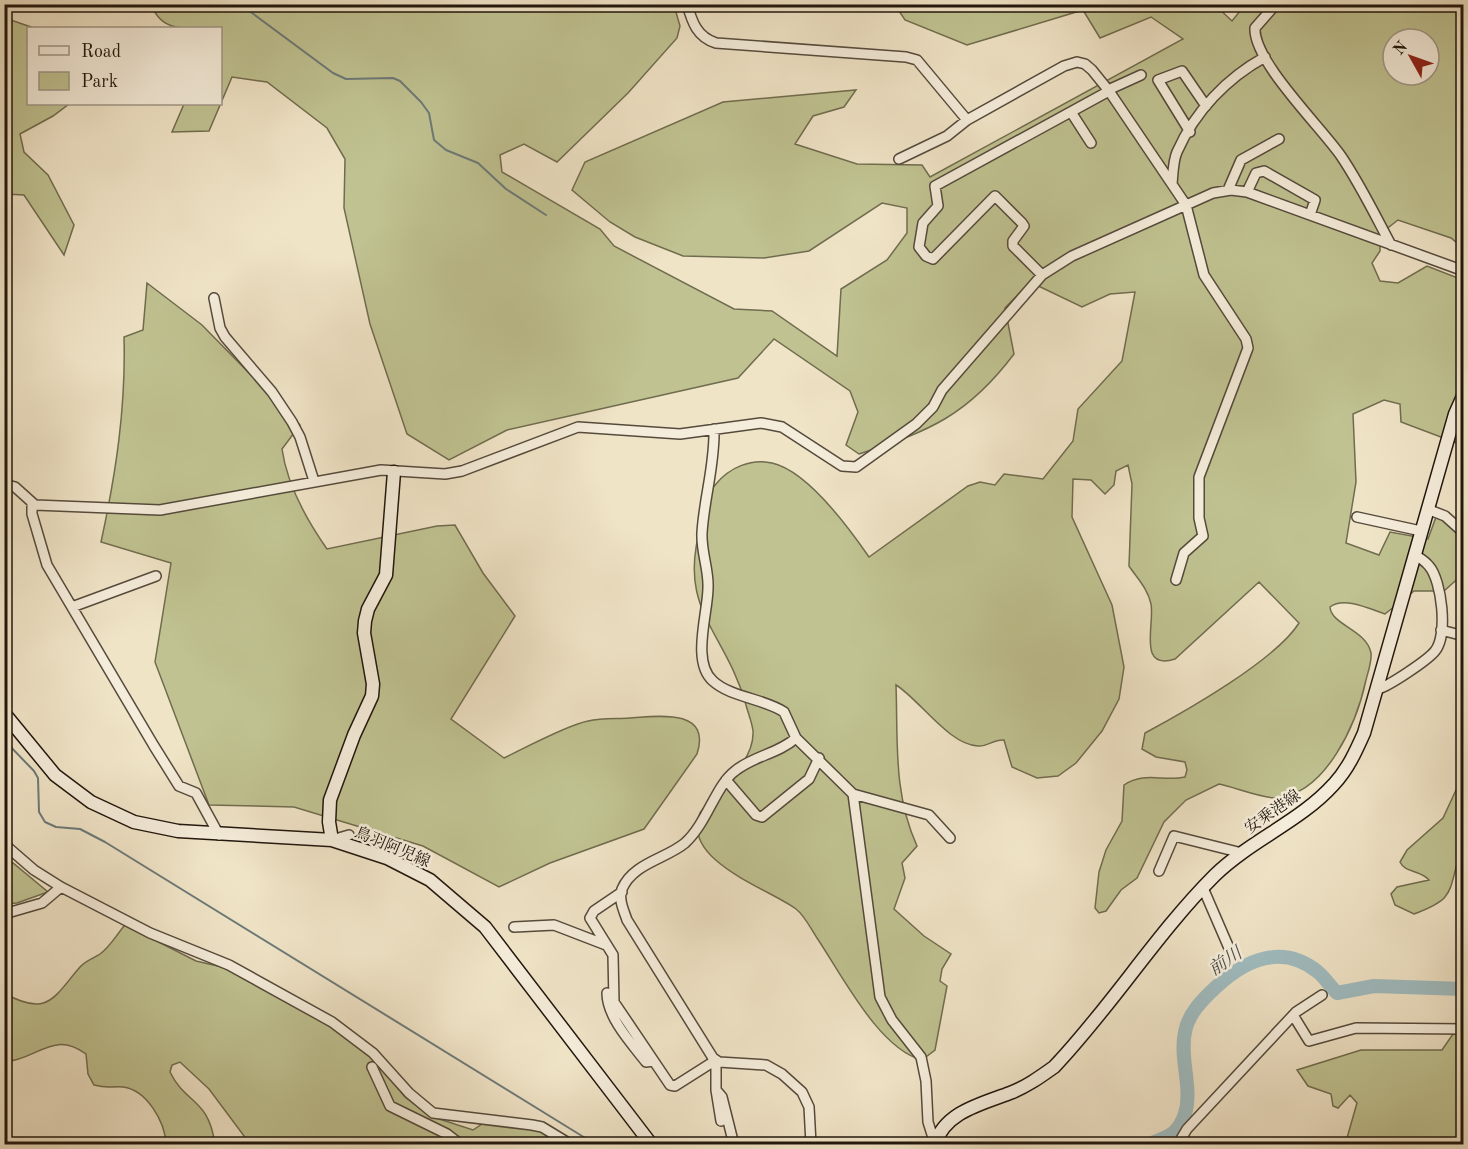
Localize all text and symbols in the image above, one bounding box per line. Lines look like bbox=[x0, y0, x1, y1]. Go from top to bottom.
legend bbox=[27, 27, 222, 105]
north arrow bbox=[1381, 27, 1441, 87]
text: N bbox=[1391, 38, 1412, 58]
text: Road bbox=[81, 43, 121, 61]
text: Park bbox=[81, 73, 118, 91]
street label: 安乗港線 bbox=[1241, 786, 1304, 838]
street label: 鳥羽阿児線 bbox=[352, 823, 433, 871]
water label: 前川 bbox=[1204, 942, 1247, 979]

